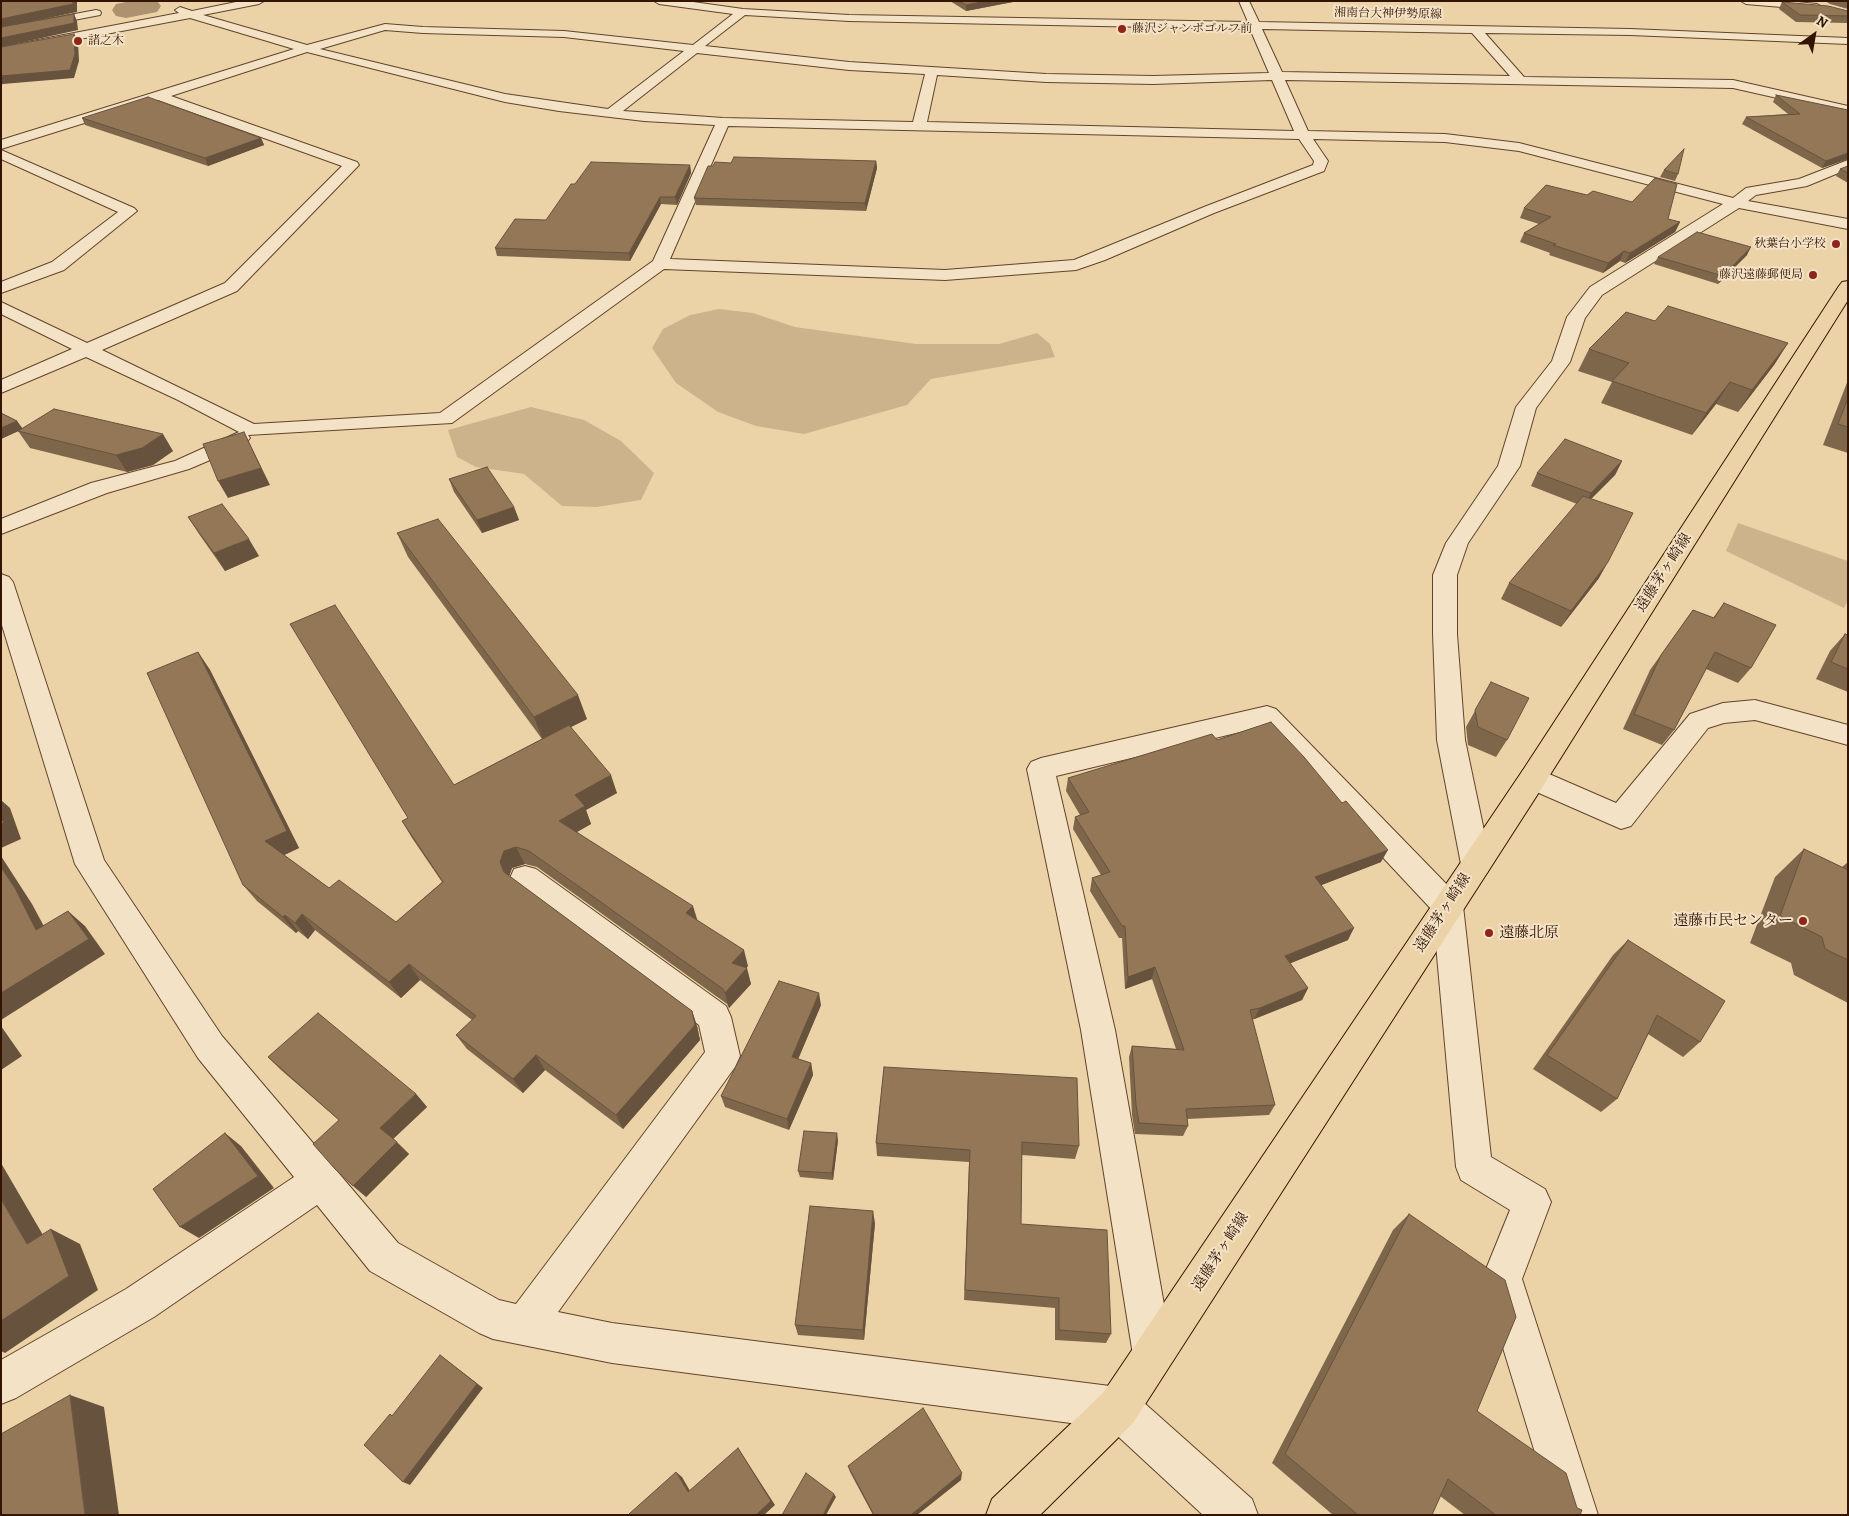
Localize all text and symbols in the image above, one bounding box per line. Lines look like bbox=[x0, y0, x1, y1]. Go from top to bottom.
street label: 湘南台大神伊勢原線 bbox=[1334, 6, 1442, 22]
north arrow bbox=[1789, 10, 1839, 60]
text: N bbox=[1813, 11, 1832, 33]
place label: 藤沢ジャンボゴルフ前 bbox=[1132, 22, 1252, 36]
marker: 藤沢ジャンボゴルフ前 bbox=[1116, 23, 1128, 35]
place label: 諸之木 bbox=[88, 34, 124, 48]
marker: 諸之木 bbox=[72, 35, 84, 47]
place label: 秋葉台小学校 bbox=[1754, 237, 1826, 251]
marker: 秋葉台小学校 bbox=[1830, 238, 1842, 250]
place label: 藤沢遠藤郵便局 bbox=[1719, 268, 1803, 282]
marker: 藤沢遠藤郵便局 bbox=[1807, 269, 1819, 281]
street label: 遠藤茅ヶ崎線 bbox=[1632, 530, 1696, 616]
street label: 遠藤茅ヶ崎線 bbox=[1411, 870, 1475, 956]
place label: 遠藤市民センター bbox=[1673, 912, 1793, 930]
marker: 遠藤市民センター bbox=[1797, 915, 1809, 927]
place label: 遠藤北原 bbox=[1499, 924, 1559, 942]
marker: 遠藤北原 bbox=[1483, 927, 1495, 939]
street label: 遠藤茅ヶ崎線 bbox=[1189, 1209, 1253, 1295]

